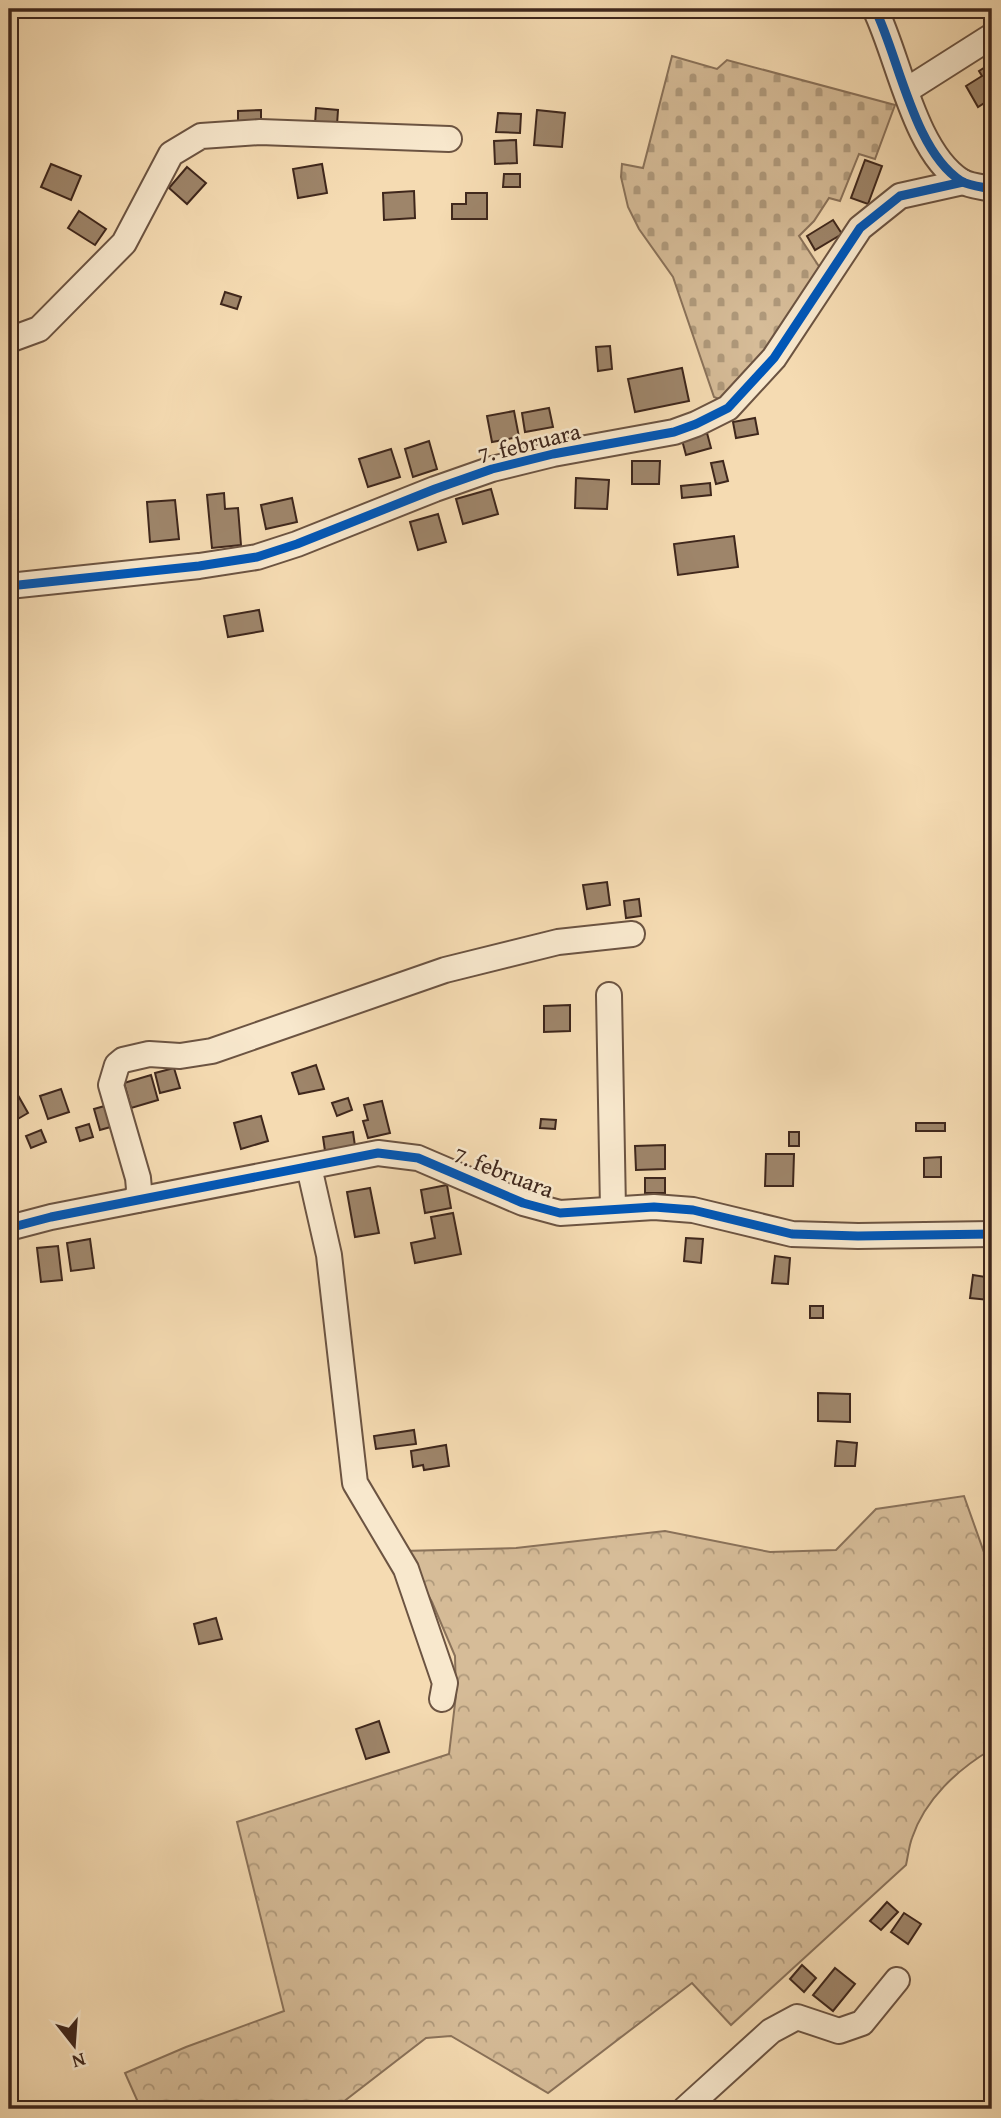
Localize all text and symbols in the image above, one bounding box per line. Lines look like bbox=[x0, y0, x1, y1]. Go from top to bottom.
street label: 7. februara bbox=[474, 414, 584, 471]
street label: 7. februara bbox=[449, 1137, 559, 1206]
north arrow bbox=[38, 2010, 108, 2080]
text: N bbox=[69, 2046, 89, 2077]

